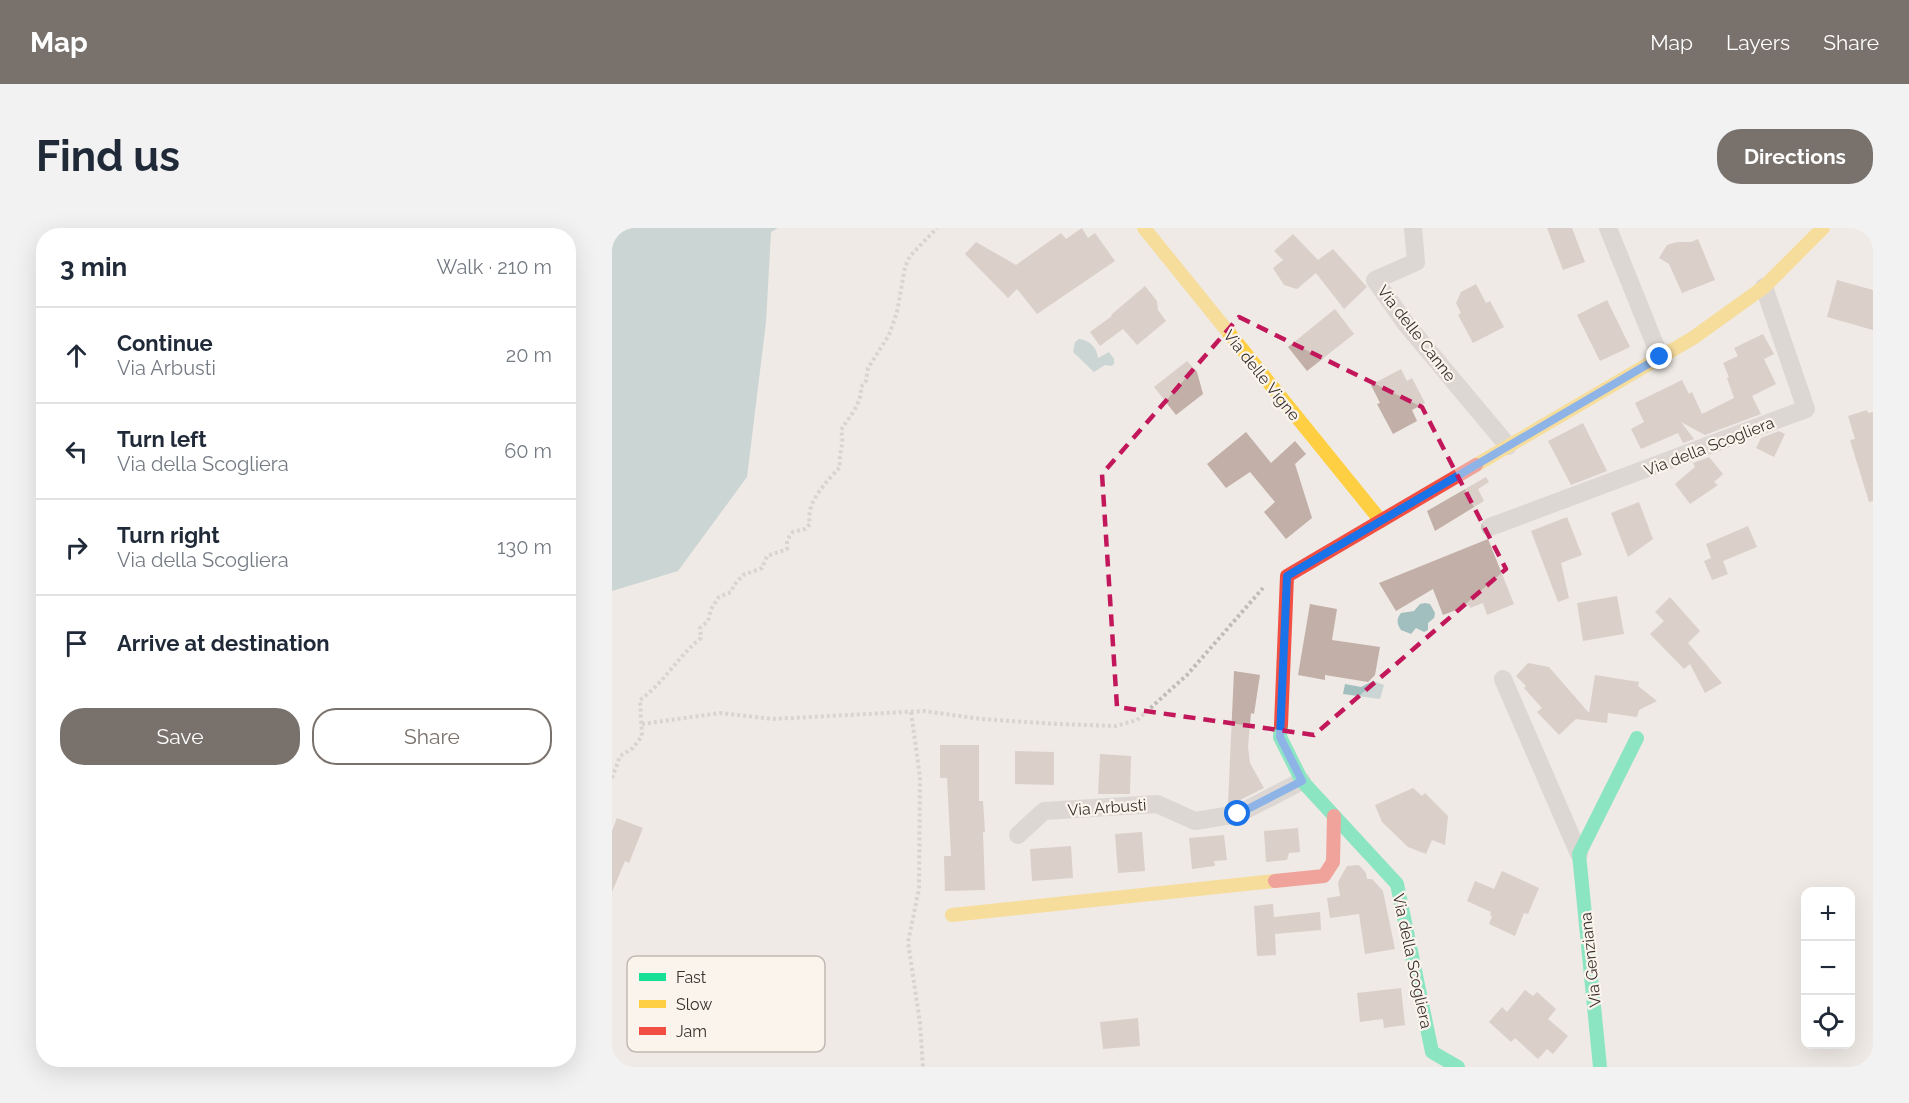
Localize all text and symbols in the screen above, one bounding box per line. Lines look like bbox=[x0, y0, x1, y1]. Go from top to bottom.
text: Map bbox=[30, 26, 88, 59]
text: Map bbox=[1650, 30, 1693, 55]
text: Layers bbox=[1726, 30, 1790, 55]
text: Share bbox=[1823, 30, 1879, 55]
button: Directions bbox=[1717, 129, 1873, 184]
text: Find us bbox=[36, 132, 180, 181]
text: 3 min bbox=[60, 252, 127, 282]
text: Walk · 210 m bbox=[437, 255, 552, 279]
street label: Via delle Canne bbox=[1373, 282, 1460, 385]
street label: Via delle Vigne bbox=[1219, 326, 1304, 424]
text: Continue bbox=[117, 330, 213, 356]
icon: ahead bbox=[60, 339, 93, 372]
text: 20 m bbox=[506, 343, 552, 367]
route end bbox=[1646, 343, 1672, 369]
text: Via Arbusti bbox=[117, 356, 216, 380]
street label: Via della Scogliera bbox=[1642, 413, 1777, 480]
text: Turn left bbox=[117, 426, 207, 452]
icon: left bbox=[60, 435, 93, 468]
text: 60 m bbox=[504, 439, 552, 463]
text: Via della Scogliera bbox=[117, 452, 289, 476]
text: Turn right bbox=[117, 522, 220, 548]
icon: right bbox=[60, 531, 93, 564]
text: 130 m bbox=[497, 535, 552, 559]
text: Via della Scogliera bbox=[117, 548, 289, 572]
icon: arrive bbox=[60, 627, 93, 660]
text: Arrive at destination bbox=[117, 630, 330, 656]
button: Save bbox=[60, 708, 300, 765]
button: Share bbox=[312, 708, 552, 765]
street label: Via Arbusti bbox=[1067, 795, 1147, 820]
route start bbox=[1224, 800, 1250, 826]
map controls bbox=[1801, 887, 1855, 1049]
button: + bbox=[1801, 887, 1855, 941]
street label: Via della Scogliera bbox=[1389, 892, 1436, 1030]
street label: Via Genziana bbox=[1576, 911, 1605, 1008]
button: − bbox=[1801, 941, 1855, 995]
legend bbox=[627, 956, 825, 1052]
text: Fast bbox=[676, 968, 707, 987]
text: Slow bbox=[676, 995, 712, 1014]
button: locate bbox=[1801, 995, 1855, 1049]
text: Jam bbox=[676, 1022, 707, 1041]

